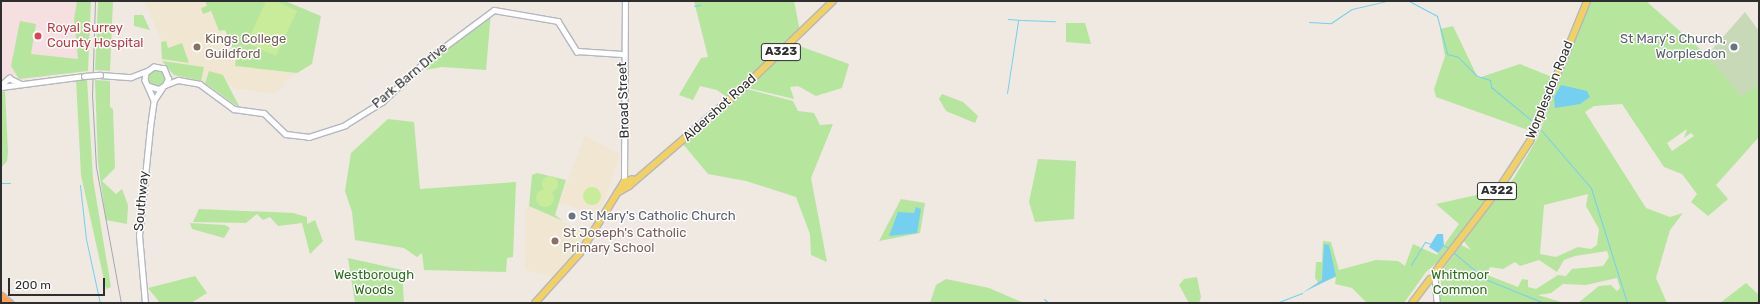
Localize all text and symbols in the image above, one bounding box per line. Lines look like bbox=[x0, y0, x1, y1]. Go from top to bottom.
place label: Royal Surrey County Hospital bbox=[47, 21, 144, 52]
marker: Royal Surrey County Hospital bbox=[32, 30, 44, 42]
place label: Kings College Guildford bbox=[205, 32, 286, 63]
place label: St Mary's Church, Worplesdon bbox=[1620, 32, 1726, 63]
street label: Worplesdon Road bbox=[1523, 39, 1577, 141]
street label: Park Barn Drive bbox=[369, 40, 451, 112]
marker: Kings College Guildford bbox=[192, 42, 202, 52]
road number: A323 bbox=[760, 42, 802, 62]
marker: St Mary's Church, Worplesdon bbox=[1729, 42, 1739, 52]
street label: Broad Street bbox=[615, 61, 633, 139]
street label: Aldershot Road bbox=[680, 71, 760, 145]
street label: Southway bbox=[132, 170, 152, 232]
road number: A322 bbox=[1476, 181, 1518, 201]
place label: St Mary's Catholic Church bbox=[580, 208, 736, 224]
marker: St Mary's Catholic Church bbox=[567, 211, 577, 221]
place label: St Joseph's Catholic Primary School bbox=[563, 226, 686, 257]
marker: St Joseph's Catholic Primary School bbox=[550, 236, 560, 246]
park label: Westborough Woods bbox=[334, 268, 414, 299]
park label: Whitmoor Common bbox=[1431, 268, 1489, 299]
scale bar bbox=[10, 270, 107, 296]
text: 200 m bbox=[15, 278, 51, 292]

